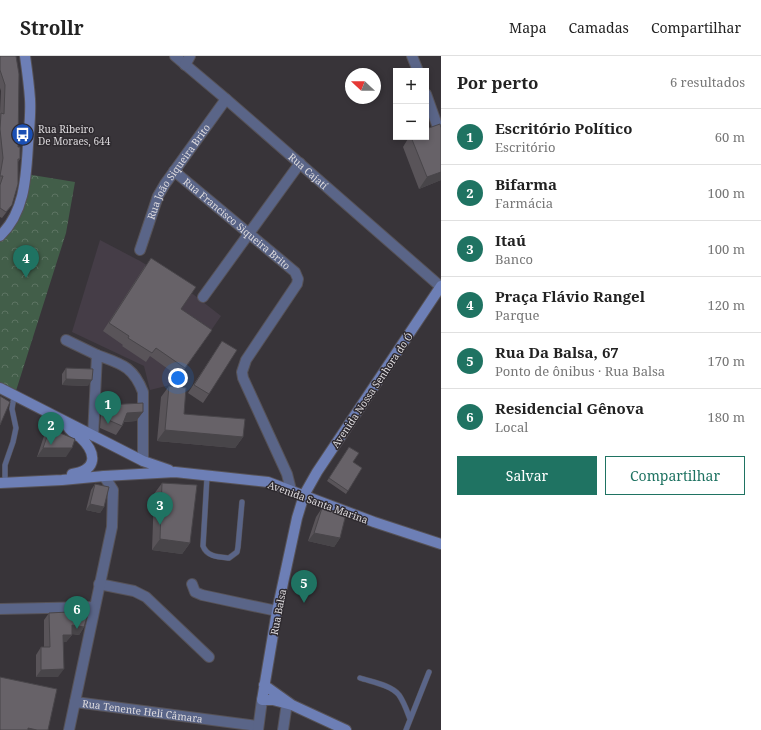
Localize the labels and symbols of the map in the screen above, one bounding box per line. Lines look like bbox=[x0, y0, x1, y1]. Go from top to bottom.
north arrow bbox=[345, 68, 381, 104]
street label: Rua João Siqueira Brito bbox=[144, 121, 213, 221]
bus stop icon: Rua Ribeiro De Moraes, 644 bbox=[9, 122, 35, 148]
place label: Rua Ribeiro De Moraes, 644 bbox=[38, 122, 111, 148]
street label: Rua Cajatí bbox=[285, 150, 332, 193]
street label: Rua Francisco Siqueira Brito bbox=[180, 175, 294, 273]
pin: 4 bbox=[13, 245, 39, 278]
street label: Avenida Nossa Senhora do Ó bbox=[328, 330, 416, 450]
your location bbox=[168, 368, 188, 388]
pin: 1 bbox=[95, 391, 121, 424]
pin: 2 bbox=[38, 412, 64, 445]
street label: Avenida Santa Marina bbox=[266, 477, 370, 527]
pin: 3 bbox=[147, 492, 173, 525]
pin: 5 bbox=[291, 570, 317, 603]
street label: Rua Balsa bbox=[267, 587, 289, 636]
pin: 6 bbox=[64, 596, 90, 629]
street label: Rua Tenente Heli Câmara bbox=[81, 696, 204, 726]

